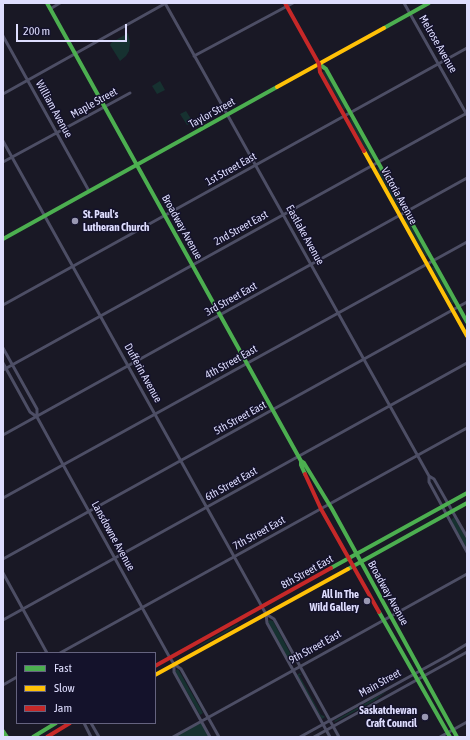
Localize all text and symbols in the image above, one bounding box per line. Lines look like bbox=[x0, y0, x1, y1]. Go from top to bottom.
street label: Melrose Avenue bbox=[416, 13, 460, 75]
scale bar bbox=[18, 16, 129, 42]
text: 200 m bbox=[23, 24, 50, 38]
street label: William Avenue bbox=[33, 78, 75, 140]
street label: Maple Street bbox=[68, 85, 120, 121]
street label: Taylor Street bbox=[187, 95, 237, 131]
street label: 1st Street East bbox=[203, 150, 259, 188]
street label: Victoria Avenue bbox=[378, 165, 420, 227]
street label: Broadway Avenue bbox=[159, 192, 205, 262]
street label: Eastlake Avenue bbox=[283, 203, 327, 267]
place label: St. Paul's Lutheran Church bbox=[83, 208, 149, 234]
street label: 2nd Street East bbox=[212, 208, 270, 248]
marker: St. Paul's Lutheran Church bbox=[70, 216, 80, 226]
street label: 3rd Street East bbox=[203, 279, 259, 319]
street label: Dufferin Avenue bbox=[121, 341, 165, 405]
street label: 4th Street East bbox=[203, 342, 259, 382]
street label: 5th Street East bbox=[212, 398, 268, 438]
street label: 6th Street East bbox=[203, 464, 259, 504]
street label: Lansdowne Avenue bbox=[88, 499, 138, 573]
street label: 7th Street East bbox=[231, 513, 287, 553]
street label: 8th Street East bbox=[279, 552, 335, 592]
street label: Broadway Avenue bbox=[365, 558, 411, 628]
place label: All In The Wild Gallery bbox=[310, 588, 359, 614]
marker: All In The Wild Gallery bbox=[362, 596, 372, 606]
street label: 9th Street East bbox=[287, 627, 343, 667]
legend bbox=[16, 652, 156, 724]
text: Fast bbox=[54, 661, 72, 675]
street label: Main Street bbox=[357, 666, 403, 700]
text: Slow bbox=[54, 681, 75, 695]
text: Jam bbox=[54, 701, 72, 715]
place label: Saskatchewan Craft Council bbox=[359, 704, 417, 730]
marker: Saskatchewan Craft Council bbox=[420, 712, 430, 722]

